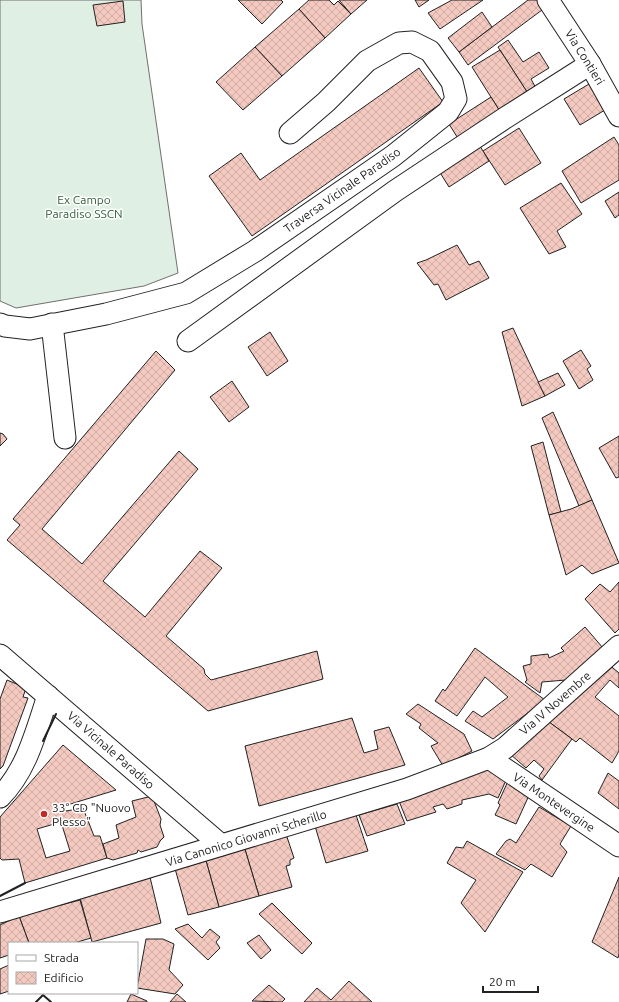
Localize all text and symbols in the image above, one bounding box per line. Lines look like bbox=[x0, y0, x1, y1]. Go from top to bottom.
street label: Via Contieri bbox=[563, 27, 607, 87]
street label: Traversa Vicinale Paradiso bbox=[281, 145, 403, 235]
park label: Ex Campo Paradiso SSCN bbox=[45, 193, 123, 220]
street label: Via IV Novembre bbox=[517, 669, 593, 737]
street label: Via Vicinale Paradiso bbox=[65, 709, 157, 791]
street label: Via Montevergine bbox=[511, 770, 597, 834]
place label: 33° CD "Nuovo Plesso" bbox=[52, 801, 131, 828]
street label: Via Canonico Giovanni Scherillo bbox=[164, 807, 328, 869]
marker: 33° CD "Nuovo Plesso" bbox=[39, 809, 49, 819]
legend bbox=[8, 942, 138, 994]
text: Strada bbox=[44, 951, 79, 964]
scale bar bbox=[483, 968, 538, 994]
text: Edificio bbox=[44, 971, 84, 984]
text: 20 m bbox=[489, 975, 516, 988]

